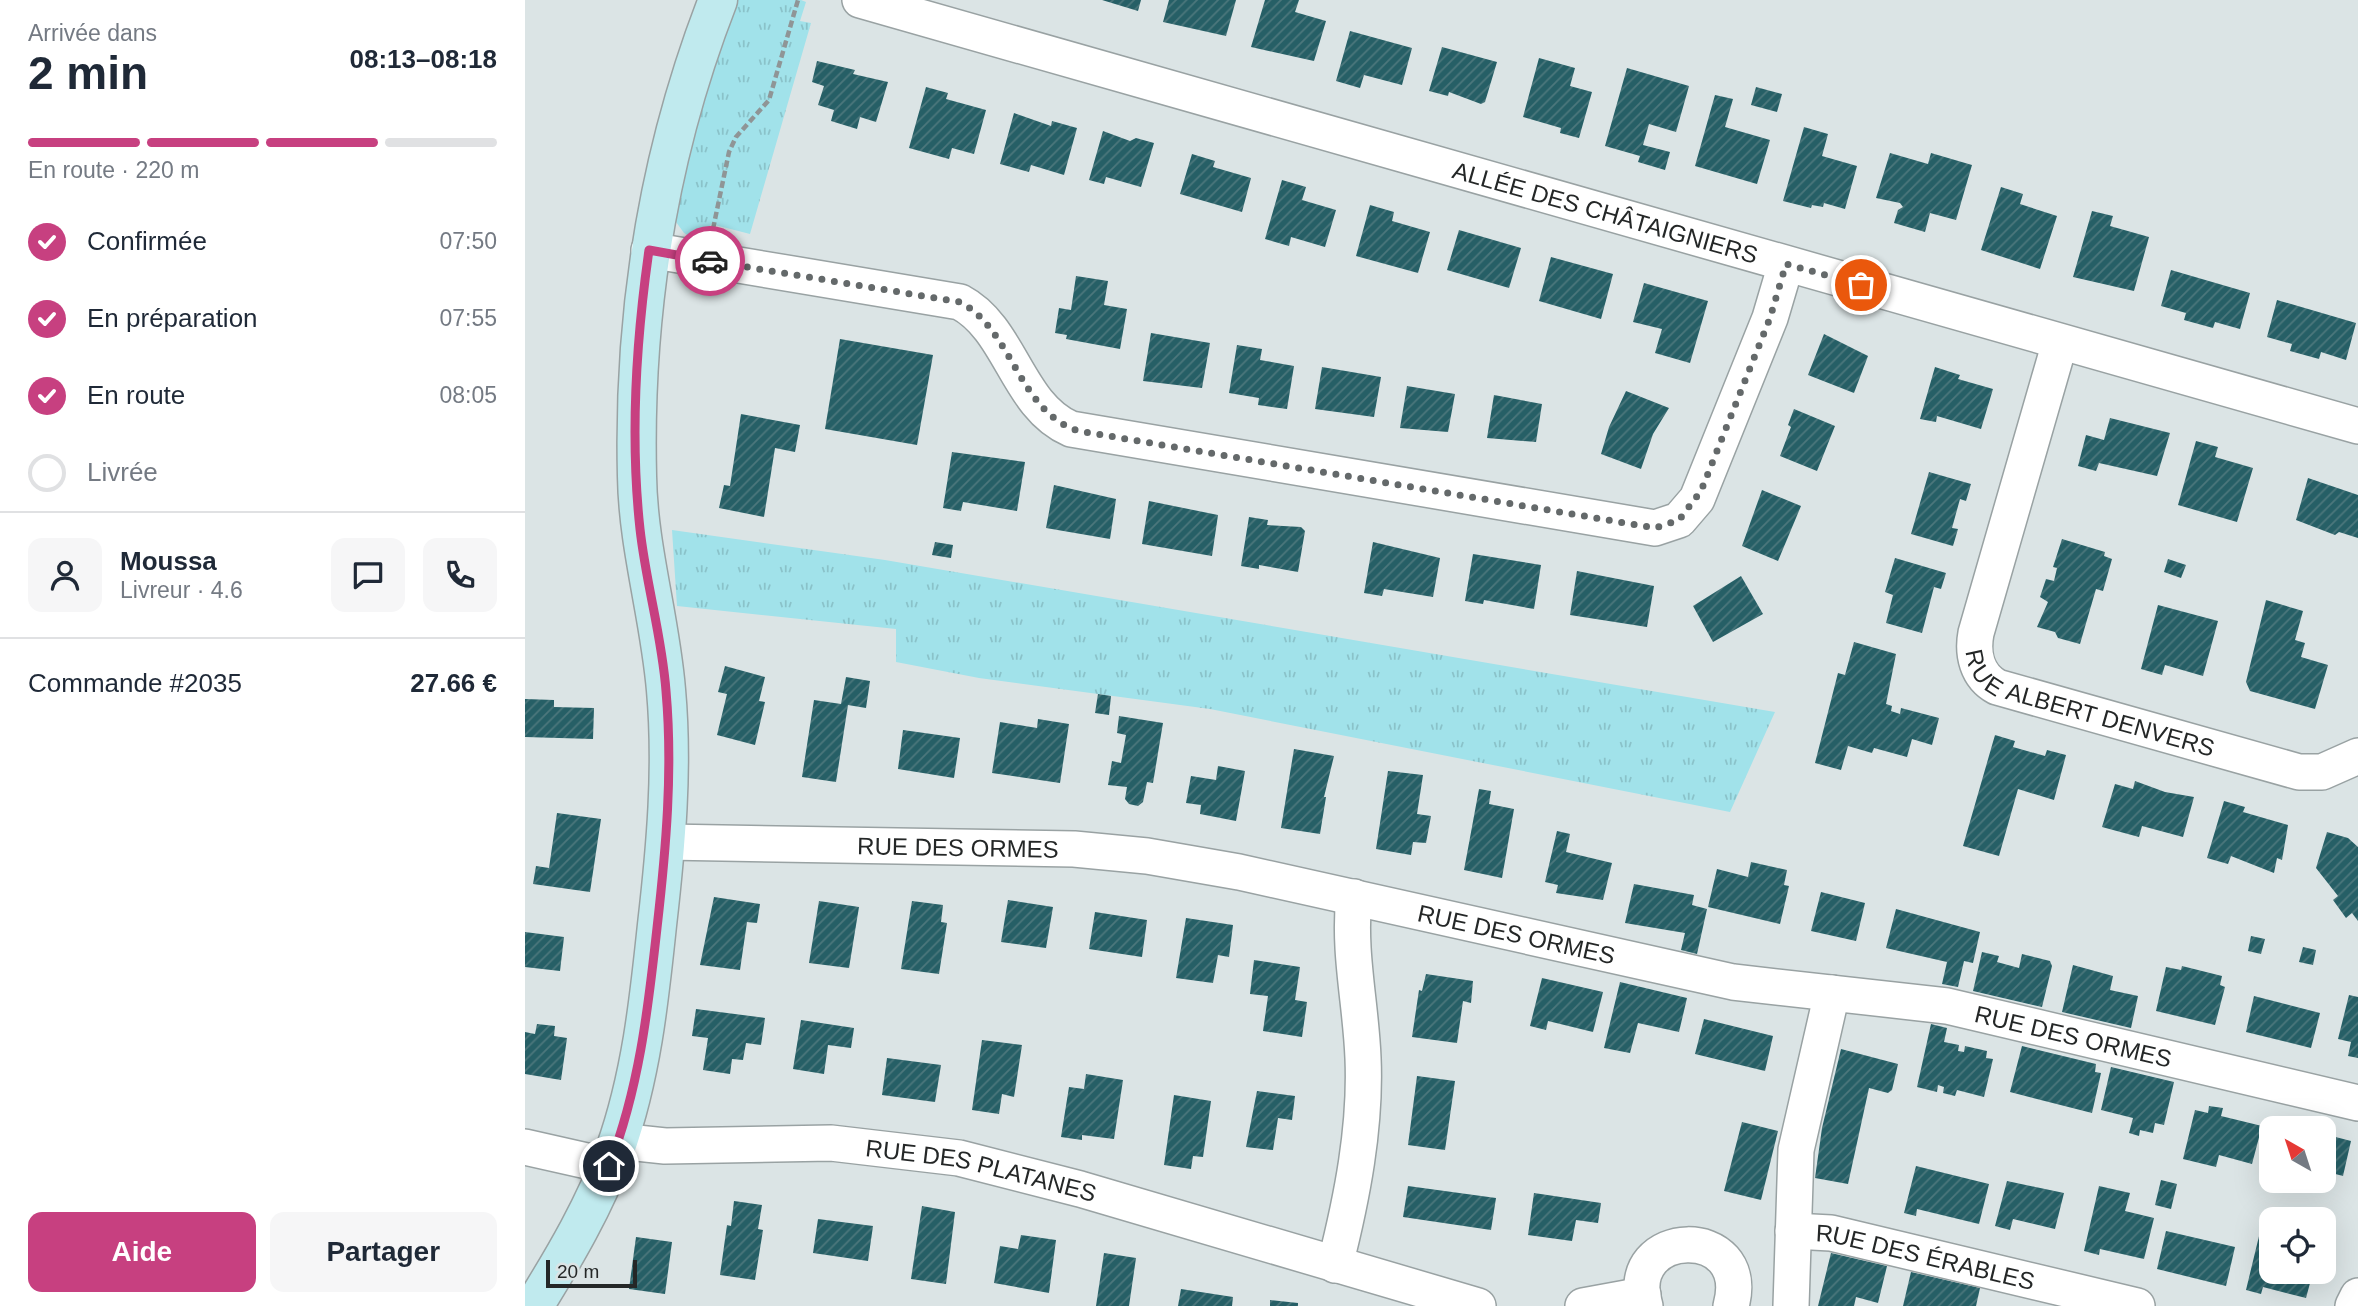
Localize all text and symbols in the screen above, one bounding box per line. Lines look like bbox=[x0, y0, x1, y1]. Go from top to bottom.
text: Arrivée dans bbox=[28, 20, 157, 46]
text: 08:13–08:18 bbox=[350, 44, 497, 74]
text: 2 min bbox=[28, 47, 148, 99]
street label: ALLÉE DES CHÂTAIGNIERS bbox=[1450, 156, 1761, 268]
text: En route · 220 m bbox=[28, 157, 199, 183]
icon: check bbox=[28, 223, 66, 261]
text: Confirmée bbox=[87, 226, 207, 256]
courier bbox=[675, 226, 745, 296]
text: 07:50 bbox=[439, 228, 497, 254]
icon: car bbox=[691, 242, 729, 280]
pin bbox=[1831, 255, 1891, 315]
icon: bag bbox=[1842, 266, 1880, 304]
icon: check bbox=[28, 300, 66, 338]
text: En préparation bbox=[87, 303, 258, 333]
text: 07:55 bbox=[439, 305, 497, 331]
icon: check bbox=[28, 377, 66, 415]
text: En route bbox=[87, 380, 185, 410]
text: 08:05 bbox=[439, 382, 497, 408]
text: Livrée bbox=[87, 457, 158, 487]
button: person bbox=[28, 538, 102, 612]
button: chat bbox=[331, 538, 405, 612]
button: phone bbox=[423, 538, 497, 612]
text: Moussa bbox=[120, 546, 217, 576]
text: Livreur · 4.6 bbox=[120, 577, 243, 603]
street label: RUE ALBERT DENVERS bbox=[1961, 647, 2218, 761]
text: Commande #2035 bbox=[28, 668, 242, 698]
text: 27.66 € bbox=[410, 668, 497, 698]
street label: RUE DES ORMES bbox=[857, 832, 1059, 862]
street label: RUE DES ORMES bbox=[1415, 899, 1618, 969]
street label: RUE DES ORMES bbox=[1972, 1000, 2174, 1072]
north arrow bbox=[2259, 1116, 2336, 1194]
map controls bbox=[2259, 1116, 2336, 1284]
street label: RUE DES PLATANES bbox=[864, 1134, 1100, 1207]
pin bbox=[579, 1136, 639, 1196]
icon: home bbox=[590, 1147, 628, 1185]
button: locate bbox=[2259, 1207, 2336, 1284]
button: Aide bbox=[28, 1212, 256, 1292]
button: Partager bbox=[270, 1212, 497, 1292]
street label: RUE DES ÉRABLES bbox=[1815, 1219, 2037, 1295]
scale bar bbox=[546, 1257, 637, 1289]
text: 20 m bbox=[557, 1261, 599, 1282]

